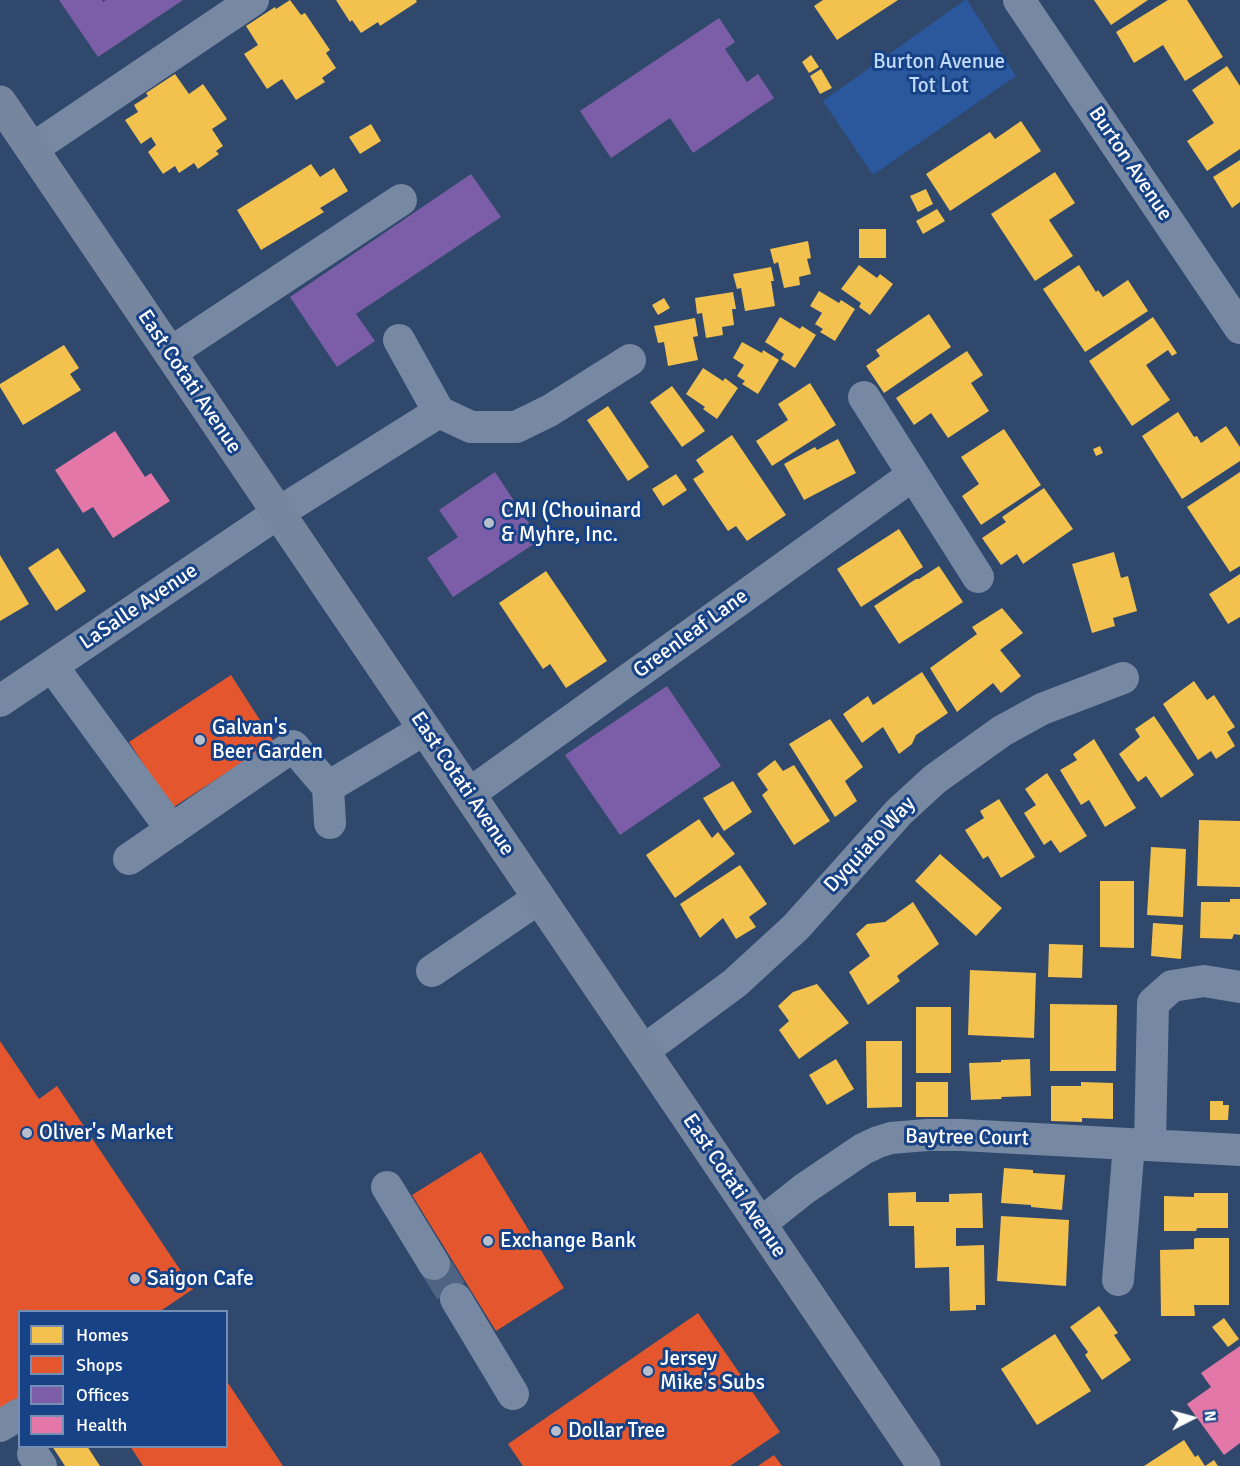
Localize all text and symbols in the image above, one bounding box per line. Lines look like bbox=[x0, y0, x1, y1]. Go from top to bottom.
park label: Burton Avenue Tot Lot bbox=[873, 49, 1005, 99]
street label: Burton Avenue bbox=[1083, 102, 1177, 226]
street label: East Cotati Avenue bbox=[132, 305, 246, 459]
place label: CMI (Chouinard & Myhre, Inc. bbox=[501, 498, 641, 548]
marker: CMI (Chouinard & Myhre, Inc. bbox=[482, 516, 496, 530]
street label: LaSalle Avenue bbox=[75, 558, 203, 656]
street label: Greenleaf Lane bbox=[629, 584, 753, 684]
street label: East Cotati Avenue bbox=[405, 707, 519, 861]
place label: Galvan's Beer Garden bbox=[212, 715, 323, 765]
marker: Galvan's Beer Garden bbox=[193, 733, 207, 747]
street label: Dyquiato Way bbox=[819, 792, 921, 898]
street label: East Cotati Avenue bbox=[677, 1109, 791, 1263]
place label: Oliver's Market bbox=[39, 1120, 173, 1146]
street label: Baytree Court bbox=[905, 1124, 1029, 1152]
marker: Oliver's Market bbox=[20, 1126, 34, 1140]
place label: Exchange Bank bbox=[500, 1228, 636, 1254]
marker: Exchange Bank bbox=[481, 1234, 495, 1248]
place label: Saigon Cafe bbox=[147, 1266, 254, 1292]
marker: Saigon Cafe bbox=[128, 1272, 142, 1286]
legend bbox=[18, 1310, 228, 1448]
text: Homes bbox=[76, 1324, 129, 1346]
place label: Jersey Mike's Subs bbox=[660, 1346, 765, 1396]
text: Shops bbox=[76, 1354, 123, 1376]
marker: Jersey Mike's Subs bbox=[641, 1364, 655, 1378]
text: Offices bbox=[76, 1384, 129, 1406]
north arrow bbox=[1162, 1388, 1222, 1448]
text: N bbox=[1199, 1410, 1220, 1423]
text: Health bbox=[76, 1414, 127, 1436]
place label: Dollar Tree bbox=[568, 1418, 665, 1444]
marker: Dollar Tree bbox=[549, 1424, 563, 1438]

